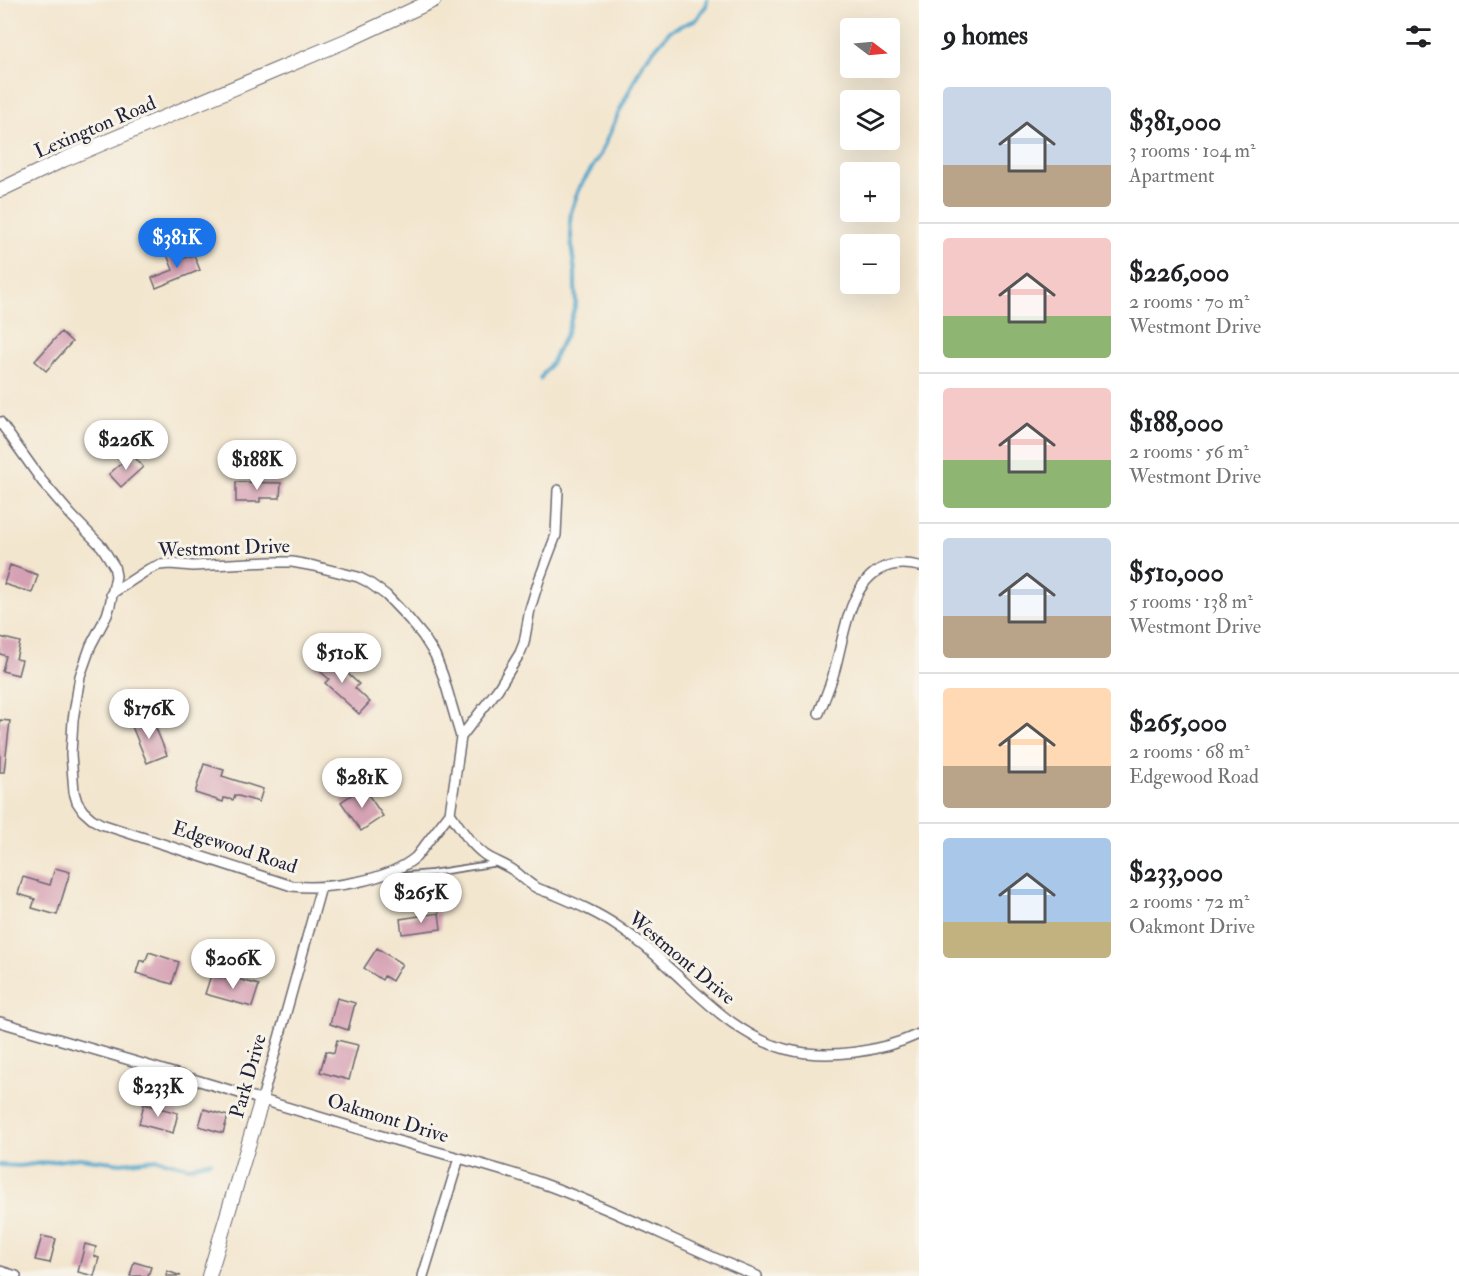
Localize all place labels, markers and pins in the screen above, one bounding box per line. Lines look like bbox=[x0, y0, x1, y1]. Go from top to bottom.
pin: $381K bbox=[135, 218, 219, 269]
pin: $226K bbox=[84, 420, 168, 471]
pin: $188K bbox=[215, 440, 299, 491]
pin: $510K bbox=[300, 633, 384, 684]
pin: $176K bbox=[107, 689, 191, 740]
pin: $281K bbox=[320, 758, 404, 809]
pin: $265K bbox=[379, 873, 463, 924]
pin: $206K bbox=[191, 939, 275, 990]
pin: $233K bbox=[116, 1067, 200, 1118]

